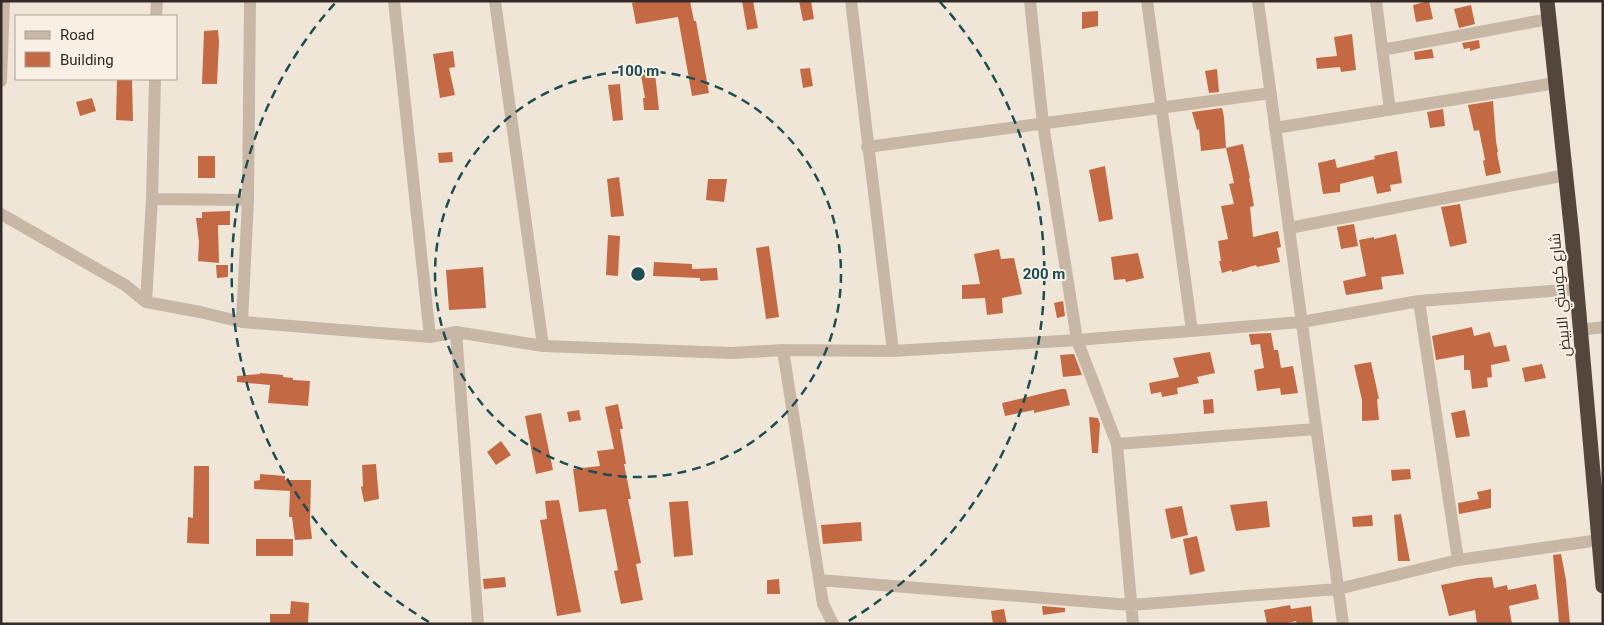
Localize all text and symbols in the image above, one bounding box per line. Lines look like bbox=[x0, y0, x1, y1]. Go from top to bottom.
legend bbox=[15, 15, 178, 80]
text: Road bbox=[60, 26, 94, 44]
text: Building bbox=[60, 51, 114, 69]
text: 100 m bbox=[617, 62, 659, 80]
street label: شارع كوستي الابيض bbox=[1546, 232, 1577, 358]
centre of rings bbox=[629, 265, 647, 283]
text: 200 m bbox=[1023, 265, 1065, 283]

